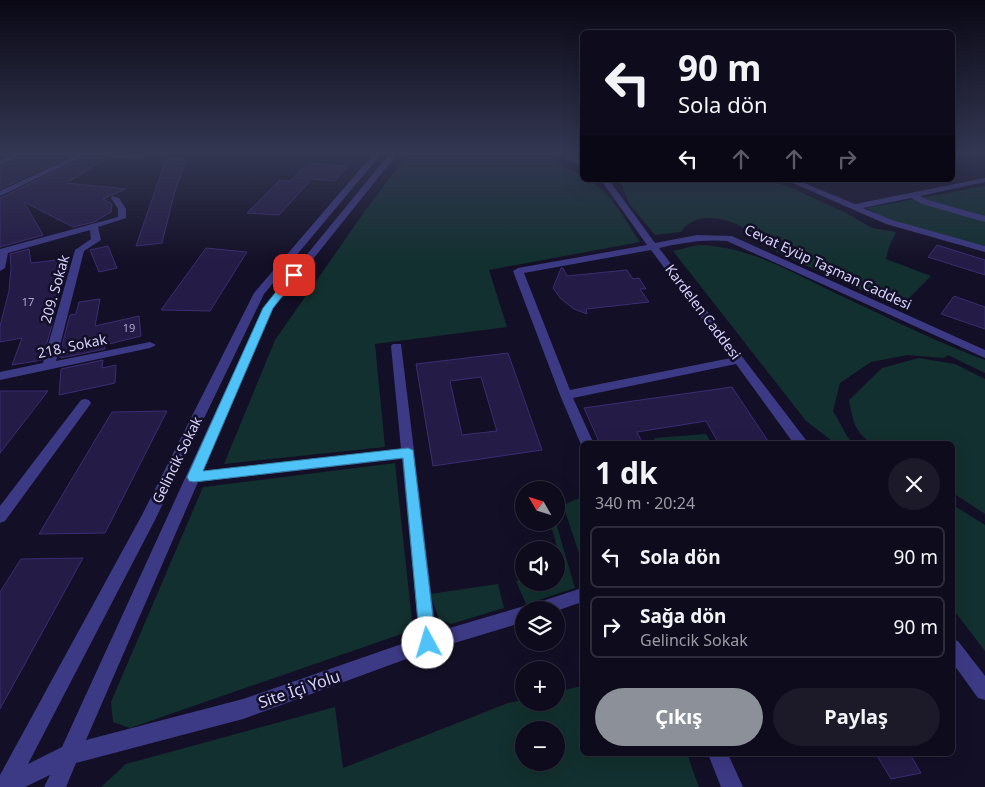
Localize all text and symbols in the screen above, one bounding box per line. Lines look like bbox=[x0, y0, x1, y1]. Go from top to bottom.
text: 90 m bbox=[678, 44, 761, 91]
icon: left bbox=[595, 50, 660, 115]
text: Sola dön bbox=[678, 89, 768, 119]
icon: left bbox=[674, 145, 702, 173]
icon: ahead bbox=[727, 145, 755, 173]
icon: ahead bbox=[780, 145, 808, 173]
icon: right bbox=[833, 145, 861, 173]
street label: Cevat Eyüp Taşman Caddesi bbox=[741, 219, 915, 314]
street label: 209. Sokak bbox=[36, 252, 73, 325]
pin bbox=[273, 254, 315, 296]
street label: Kardelen Caddesi bbox=[661, 260, 745, 363]
icon: arrive bbox=[280, 261, 308, 289]
house number: 17 bbox=[22, 294, 34, 309]
house number: 19 bbox=[123, 320, 135, 335]
street label: 218. Sokak bbox=[35, 329, 109, 362]
street label: Gelincik Sokak bbox=[147, 413, 206, 506]
text: 1 dk bbox=[595, 452, 658, 493]
button: close bbox=[888, 458, 940, 510]
north arrow bbox=[515, 481, 565, 531]
map controls bbox=[515, 481, 565, 771]
text: 340 m · 20:24 bbox=[595, 492, 695, 514]
button: sound bbox=[515, 541, 565, 591]
icon: left bbox=[597, 543, 625, 571]
text: Sola dön bbox=[640, 544, 721, 570]
text: 90 m bbox=[894, 544, 938, 570]
button: layers bbox=[515, 601, 565, 651]
text: Sağa dön bbox=[640, 603, 726, 629]
icon: right bbox=[597, 613, 625, 641]
text: 90 m bbox=[894, 614, 938, 640]
position arrow bbox=[401, 616, 453, 668]
text: Gelincik Sokak bbox=[640, 629, 748, 651]
button: + bbox=[515, 661, 565, 711]
street label: Site İçi Yolu bbox=[255, 665, 343, 713]
button: Çıkış bbox=[595, 688, 763, 746]
button: Paylaş bbox=[773, 688, 940, 746]
button: − bbox=[515, 721, 565, 771]

